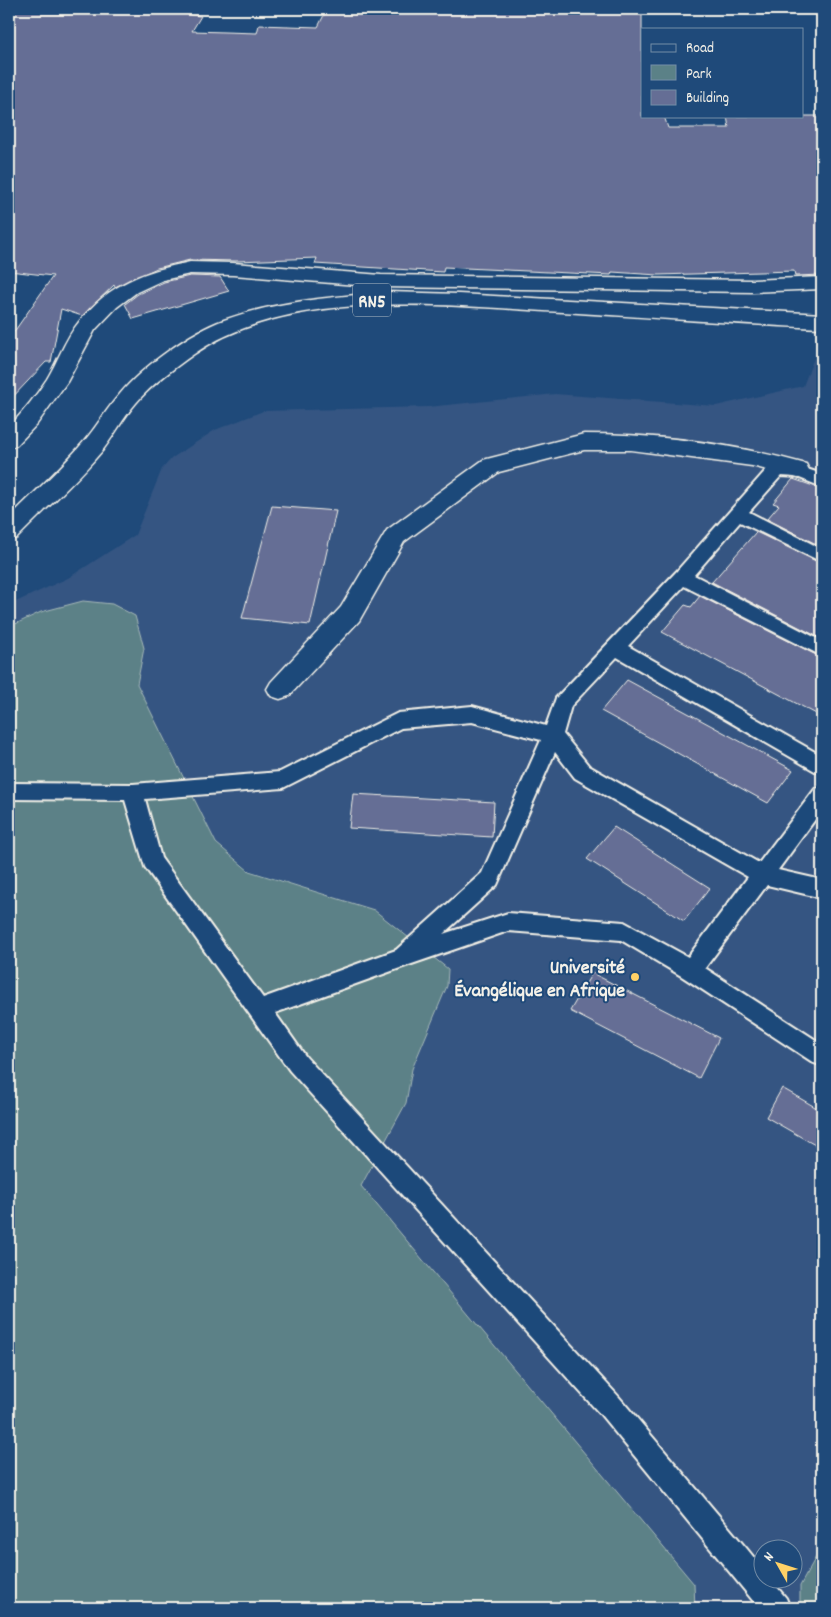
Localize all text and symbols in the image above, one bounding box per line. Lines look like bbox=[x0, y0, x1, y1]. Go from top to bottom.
legend bbox=[641, 28, 804, 118]
text: Road bbox=[686, 38, 714, 60]
text: Park bbox=[686, 64, 712, 86]
text: Building bbox=[686, 88, 729, 110]
road number: RN5 bbox=[353, 284, 391, 316]
place label: Université Évangélique en Afrique bbox=[454, 955, 625, 1006]
marker: Université Évangélique en Afrique bbox=[629, 971, 641, 983]
north arrow bbox=[754, 1540, 804, 1590]
text: N bbox=[760, 1548, 779, 1566]

